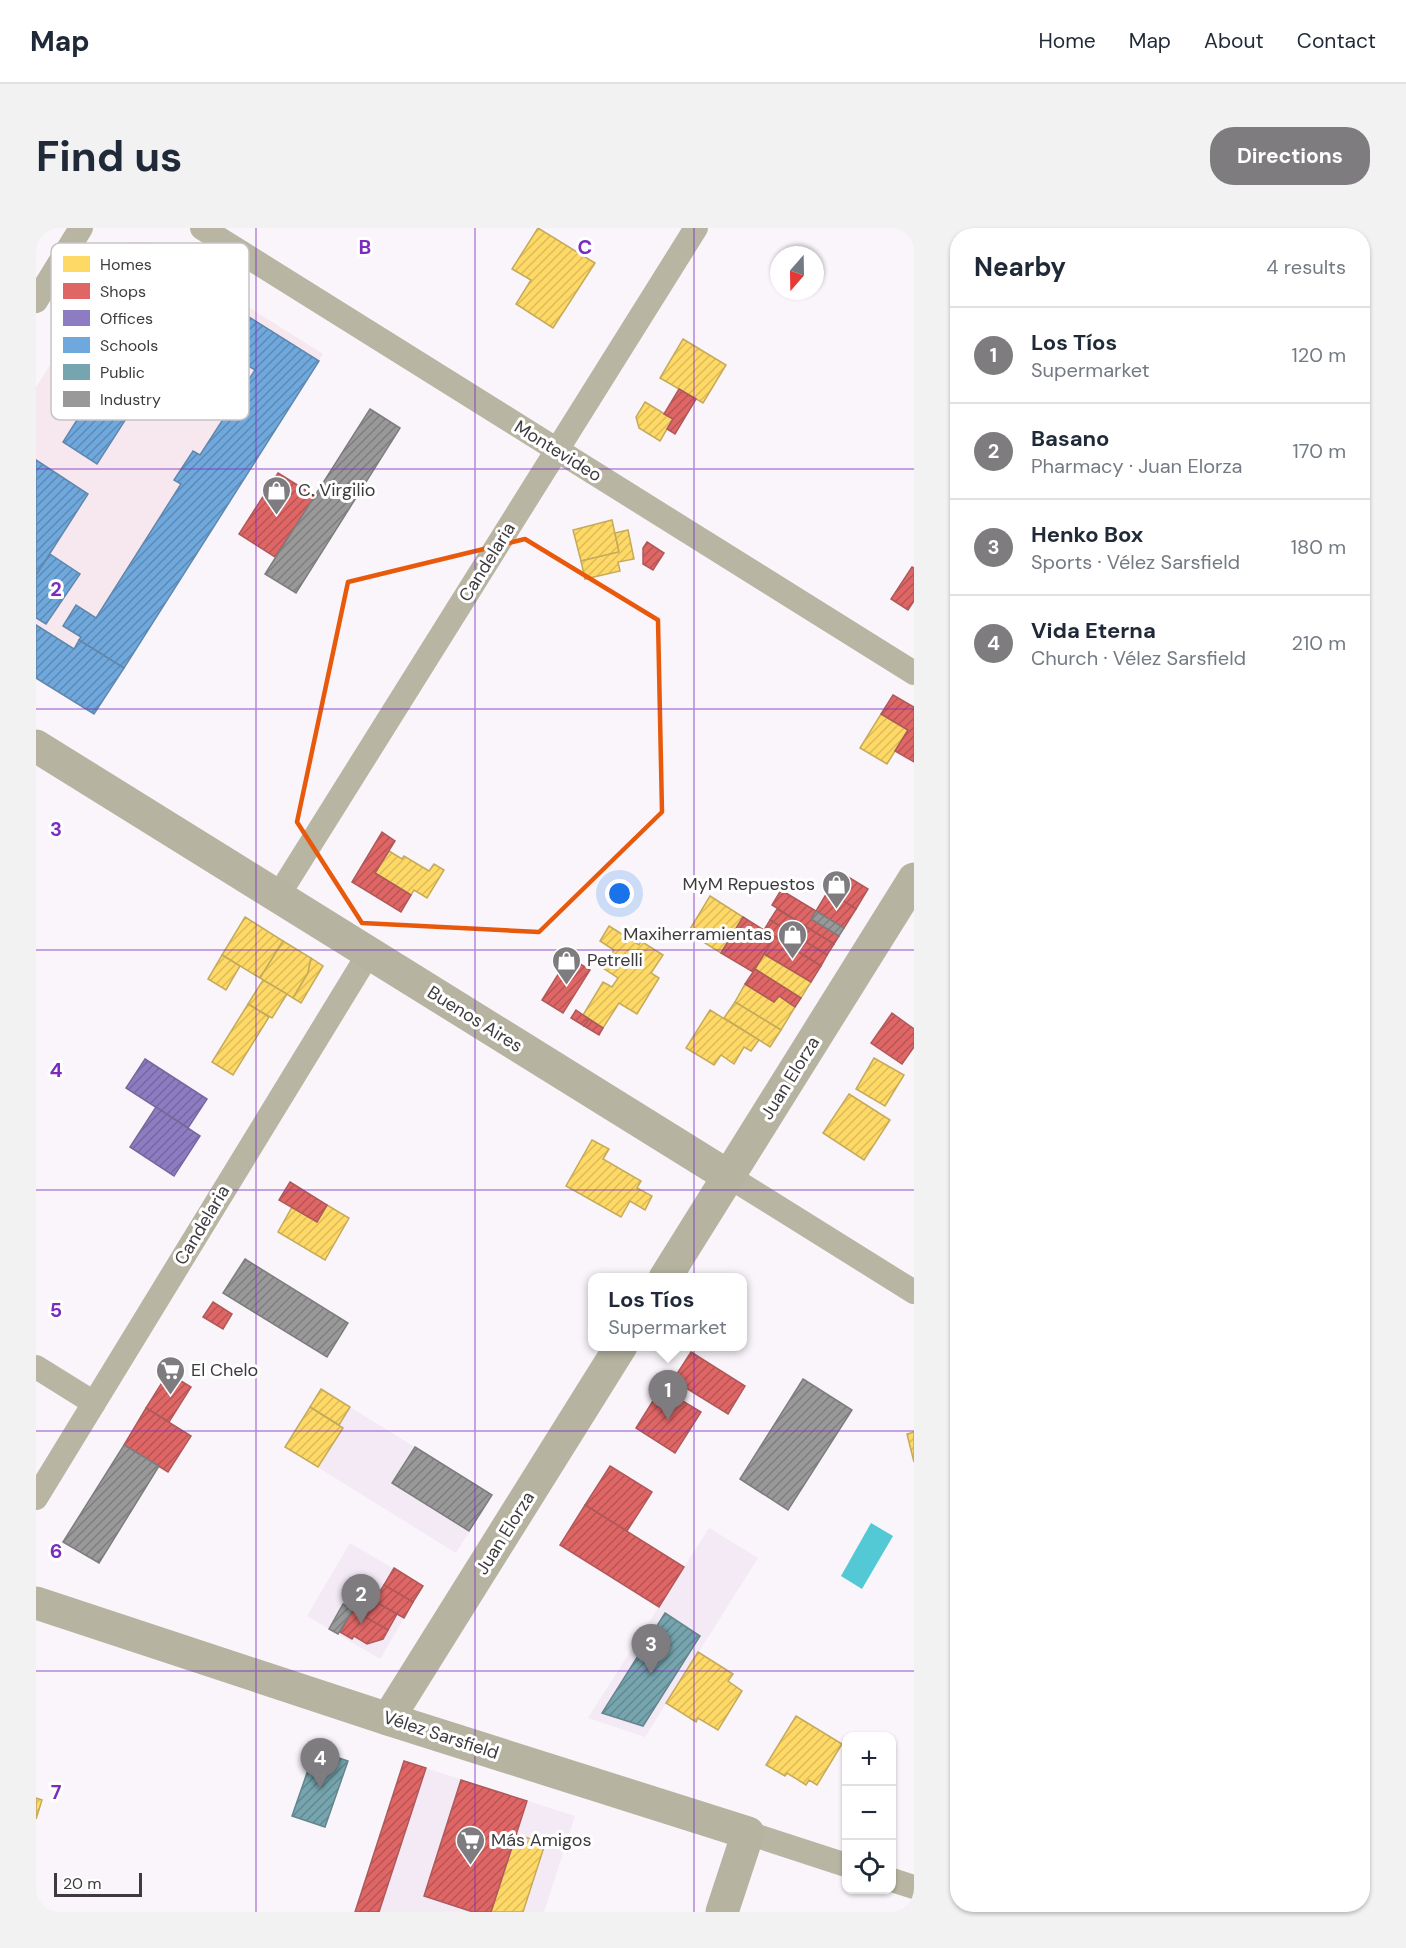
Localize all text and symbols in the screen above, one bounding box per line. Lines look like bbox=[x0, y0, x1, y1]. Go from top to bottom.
text: Map bbox=[30, 23, 90, 60]
text: Home bbox=[1038, 27, 1096, 55]
text: Map bbox=[1129, 27, 1171, 55]
text: About bbox=[1204, 27, 1264, 55]
text: Contact bbox=[1297, 27, 1376, 55]
button: Directions bbox=[1210, 127, 1370, 185]
text: Find us bbox=[36, 129, 182, 184]
text: B bbox=[359, 234, 371, 260]
text: C bbox=[578, 234, 592, 260]
legend bbox=[51, 243, 249, 420]
north arrow bbox=[770, 246, 824, 300]
text: Nearby bbox=[974, 250, 1066, 284]
text: Homes bbox=[100, 254, 152, 275]
text: 4 results bbox=[1266, 254, 1346, 280]
text: Shops bbox=[100, 281, 146, 302]
text: Offices bbox=[100, 308, 153, 329]
text: Los Tíos bbox=[1031, 328, 1117, 357]
text: Schools bbox=[100, 335, 158, 356]
text: 1 bbox=[990, 342, 997, 368]
text: 120 m bbox=[1292, 342, 1346, 368]
text: Supermarket bbox=[1031, 357, 1150, 383]
text: Public bbox=[100, 362, 145, 383]
text: Industry bbox=[100, 389, 161, 410]
street label: Montevideo bbox=[510, 415, 606, 487]
text: Basano bbox=[1031, 424, 1110, 453]
text: 2 bbox=[988, 438, 999, 464]
text: 170 m bbox=[1293, 438, 1346, 464]
text: Pharmacy · Juan Elorza bbox=[1031, 453, 1242, 479]
shop icon: C. Virgilio bbox=[261, 474, 293, 516]
place label: C. Virgilio bbox=[298, 478, 375, 502]
street label: Candelaria bbox=[453, 518, 521, 606]
text: Henko Box bbox=[1031, 520, 1143, 549]
text: 3 bbox=[987, 534, 1000, 560]
text: 180 m bbox=[1291, 534, 1346, 560]
text: Sports · Vélez Sarsfield bbox=[1031, 549, 1240, 575]
text: 2 bbox=[50, 576, 62, 602]
text: Vida Eterna bbox=[1031, 616, 1156, 645]
text: 4 bbox=[987, 630, 1000, 656]
text: 210 m bbox=[1291, 630, 1346, 656]
text: Church · Vélez Sarsfield bbox=[1031, 645, 1246, 671]
text: 3 bbox=[50, 816, 62, 842]
shop icon: MyM Repuestos bbox=[820, 868, 852, 910]
place label: MyM Repuestos bbox=[683, 872, 815, 896]
your location bbox=[605, 879, 634, 908]
shop icon: Maxiherramientas bbox=[777, 918, 809, 960]
place label: Maxiherramientas bbox=[623, 922, 772, 946]
shop icon: Petrelli bbox=[550, 944, 582, 986]
place label: Petrelli bbox=[587, 948, 643, 972]
street label: Buenos Aires bbox=[423, 980, 527, 1058]
street label: Juan Elorza bbox=[755, 1032, 825, 1124]
text: 4 bbox=[50, 1057, 63, 1083]
street label: Candelaria bbox=[169, 1181, 235, 1269]
popup bbox=[588, 1273, 747, 1351]
text: Los Tíos bbox=[608, 1285, 694, 1314]
text: 5 bbox=[50, 1297, 62, 1323]
text: Supermarket bbox=[608, 1314, 727, 1340]
supermarket icon: El Chelo bbox=[154, 1354, 186, 1396]
place label: El Chelo bbox=[191, 1358, 258, 1382]
pin: 1 bbox=[648, 1370, 688, 1420]
street label: Juan Elorza bbox=[470, 1487, 540, 1579]
text: 6 bbox=[50, 1538, 62, 1564]
pin: 2 bbox=[342, 1574, 380, 1624]
pin: 3 bbox=[632, 1624, 670, 1674]
street label: Vélez Sarsfield bbox=[380, 1705, 502, 1765]
map controls bbox=[842, 1732, 896, 1894]
button: + bbox=[842, 1732, 896, 1786]
pin: 4 bbox=[300, 1738, 340, 1788]
text: 7 bbox=[51, 1779, 62, 1805]
button: − bbox=[842, 1786, 896, 1840]
supermarket icon: Más Amigos bbox=[454, 1824, 486, 1866]
place label: Más Amigos bbox=[491, 1828, 591, 1852]
button: locate bbox=[842, 1840, 896, 1894]
scale bar bbox=[54, 1870, 142, 1898]
text: 20 m bbox=[63, 1873, 102, 1894]

